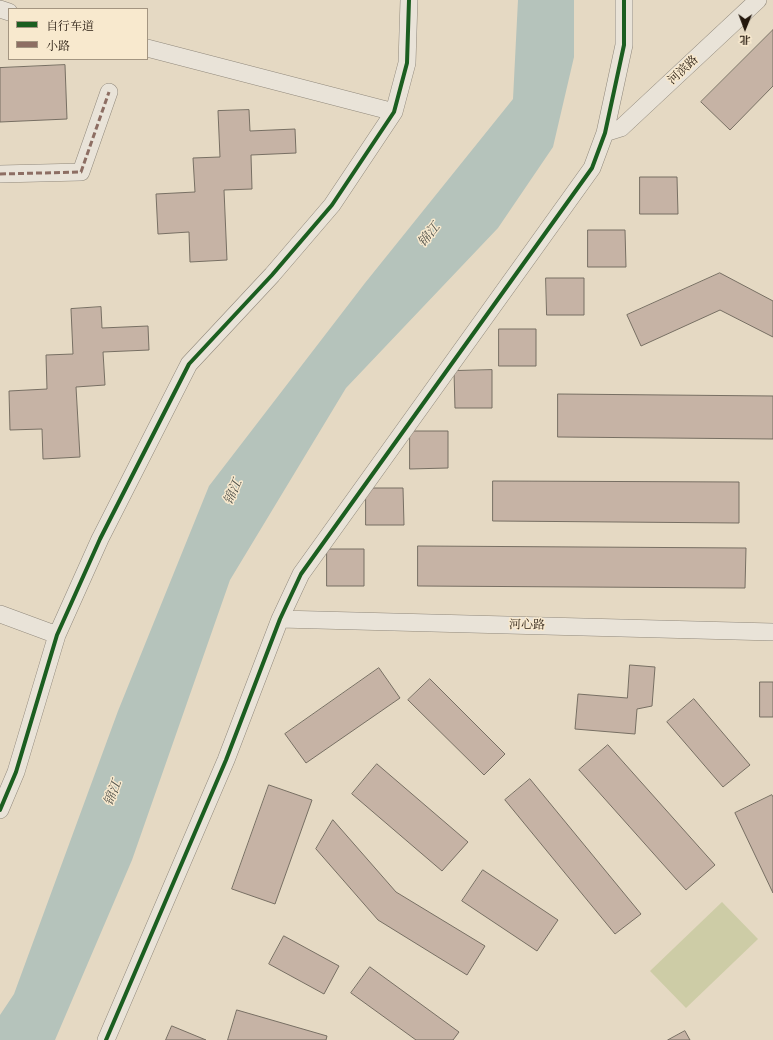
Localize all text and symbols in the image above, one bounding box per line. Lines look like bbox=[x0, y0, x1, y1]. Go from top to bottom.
legend bbox=[8, 8, 148, 60]
north arrow bbox=[725, 8, 765, 48]
text: 自行车道 bbox=[46, 18, 94, 33]
text: 北 bbox=[739, 33, 750, 47]
text: 小路 bbox=[46, 38, 70, 53]
street label: 河滨路 bbox=[665, 52, 701, 88]
water label: 锦江 bbox=[415, 220, 443, 250]
water label: 锦江 bbox=[221, 477, 245, 507]
street label: 河心路 bbox=[509, 617, 545, 633]
water label: 锦江 bbox=[101, 778, 125, 808]

